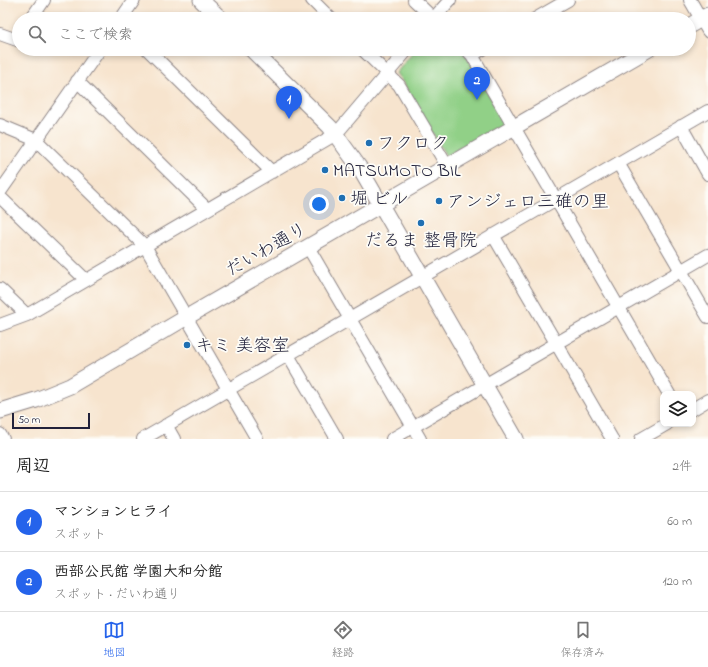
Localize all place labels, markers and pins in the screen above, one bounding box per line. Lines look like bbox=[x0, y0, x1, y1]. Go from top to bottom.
pin: 2 bbox=[464, 67, 490, 100]
pin: 1 bbox=[276, 86, 302, 119]
place label: フクロク bbox=[377, 132, 449, 158]
marker: フクロク bbox=[364, 138, 374, 148]
place label: MATSUMOTO BIL bbox=[333, 159, 461, 185]
marker: MATSUMOTO BIL bbox=[320, 165, 330, 175]
place label: 堀 ビル bbox=[350, 187, 408, 213]
place label: アンジェロ三碓の里 bbox=[447, 190, 609, 216]
marker: 堀 ビル bbox=[337, 193, 347, 203]
marker: アンジェロ三碓の里 bbox=[434, 196, 444, 206]
marker: だるま 整骨院 bbox=[416, 218, 426, 228]
place label: だるま 整骨院 bbox=[365, 229, 477, 255]
place label: キミ 美容室 bbox=[195, 334, 290, 360]
marker: キミ 美容室 bbox=[182, 340, 192, 350]

